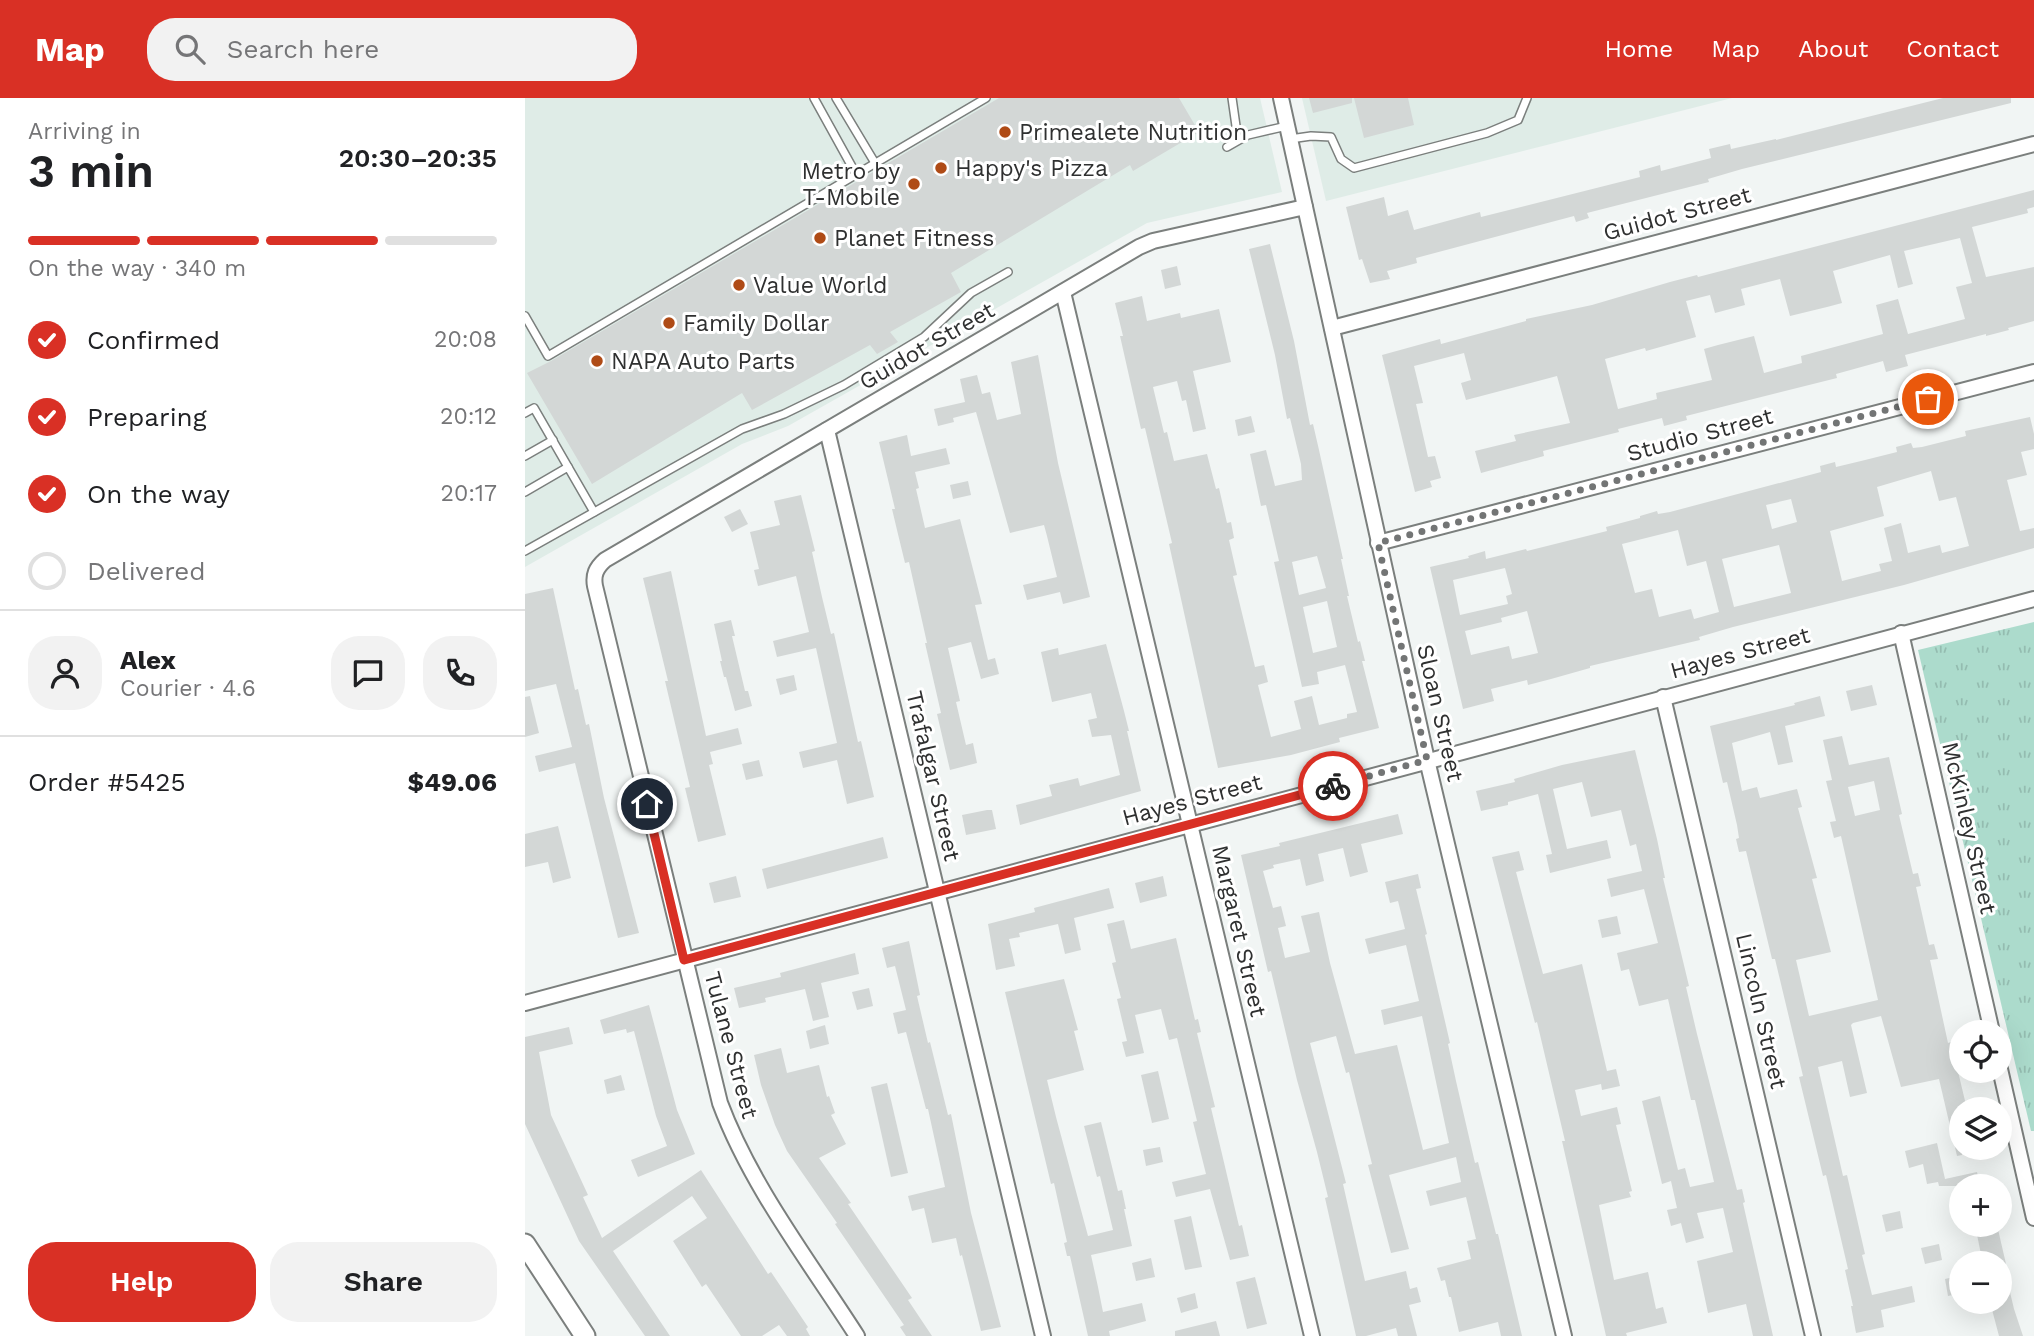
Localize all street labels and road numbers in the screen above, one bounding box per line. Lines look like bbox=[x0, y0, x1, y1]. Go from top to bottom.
street label: Guidot Street bbox=[1600, 181, 1754, 247]
street label: Guidot Street bbox=[855, 296, 1000, 396]
street label: Studio Street bbox=[1624, 402, 1776, 467]
street label: Hayes Street bbox=[1667, 621, 1813, 685]
street label: Sloan Street bbox=[1411, 642, 1469, 785]
street label: Trafalgar Street bbox=[900, 688, 966, 864]
street label: McKinley Street bbox=[1936, 739, 2002, 917]
street label: Hayes Street bbox=[1119, 768, 1265, 832]
street label: Margaret Street bbox=[1206, 843, 1272, 1020]
street label: Lincoln Street bbox=[1730, 930, 1792, 1092]
street label: Tulane Street bbox=[698, 968, 764, 1122]

